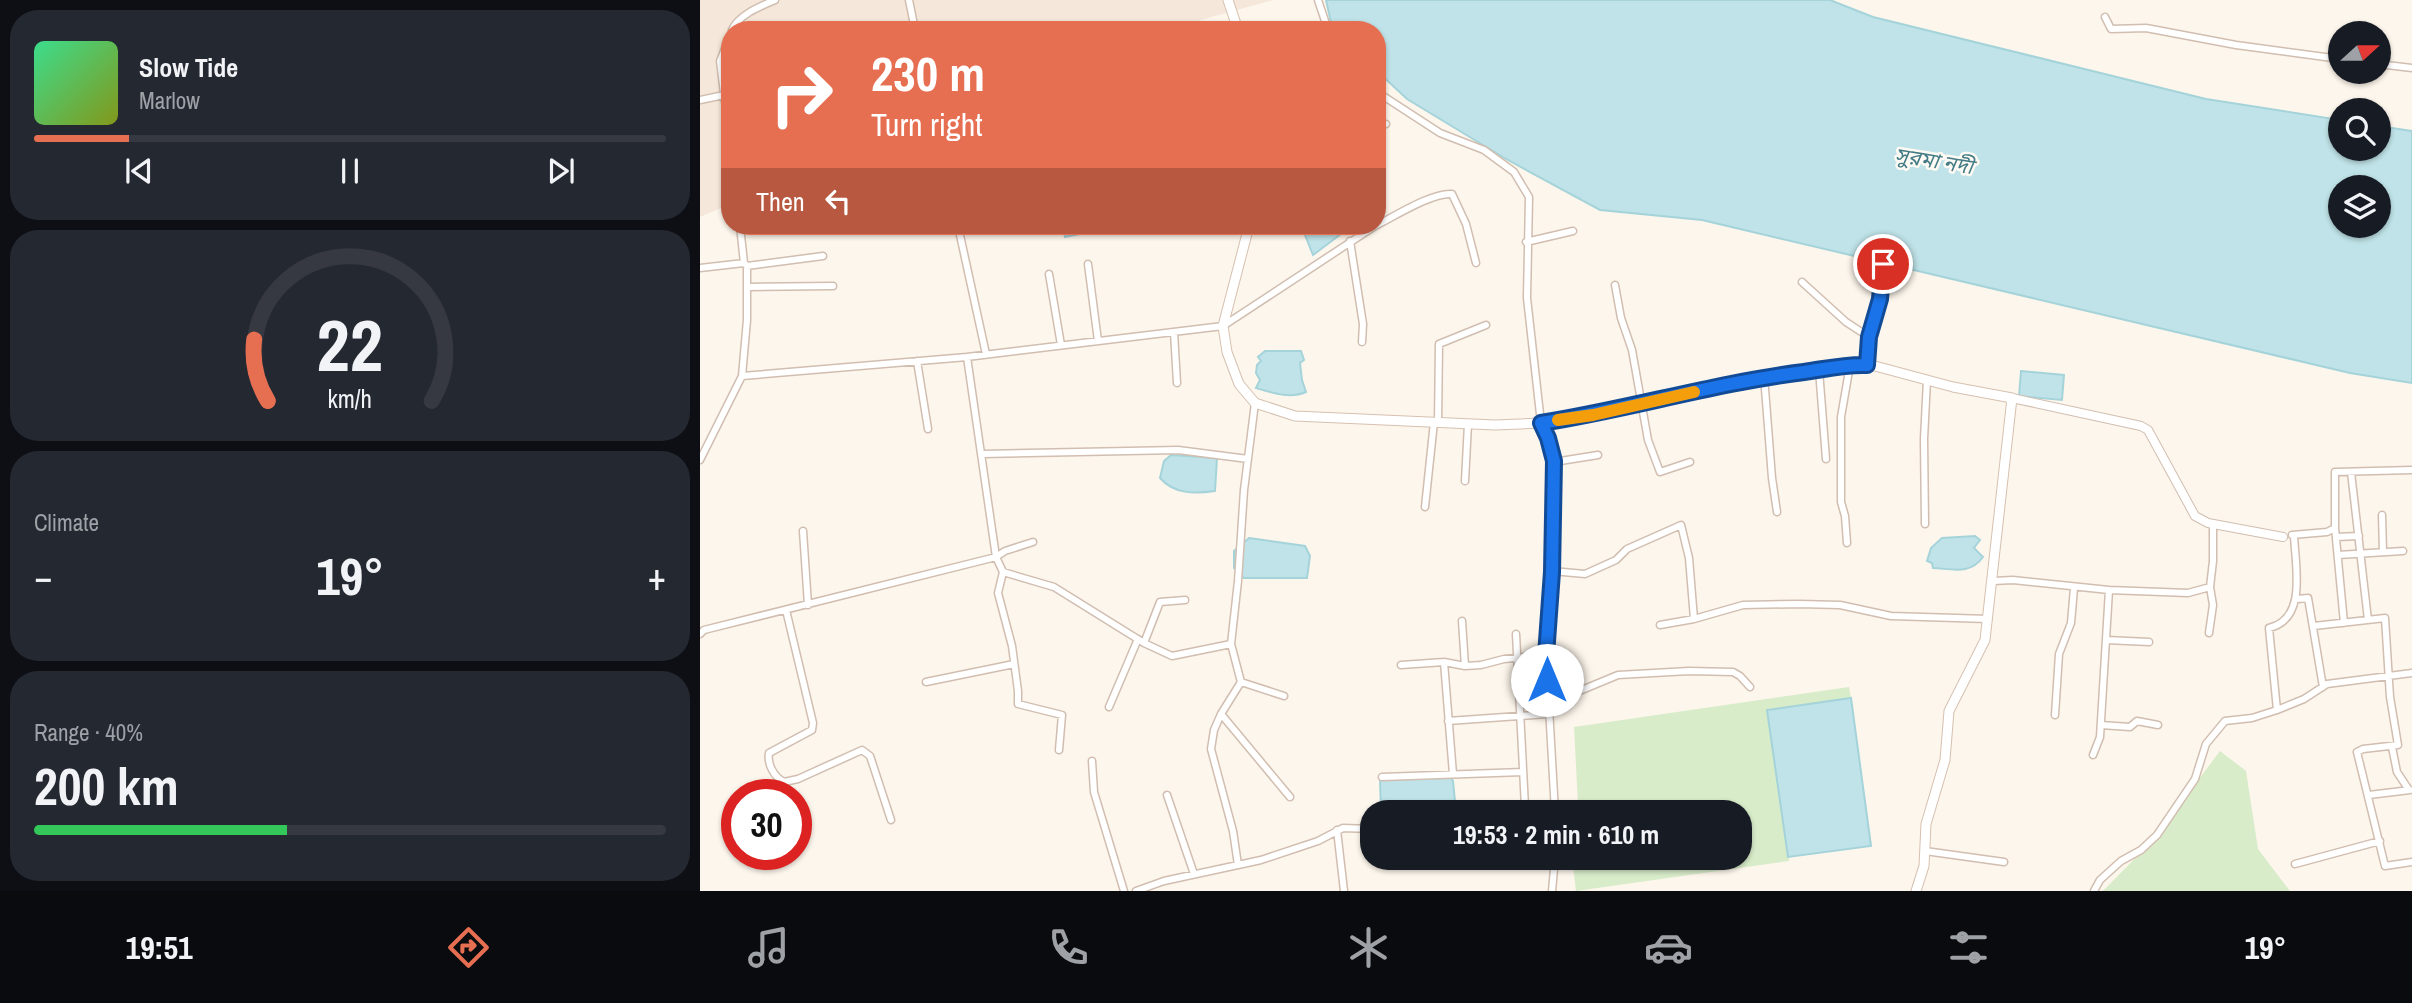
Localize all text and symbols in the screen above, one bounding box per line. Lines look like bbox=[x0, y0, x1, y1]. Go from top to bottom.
north arrow bbox=[2328, 21, 2390, 84]
map controls bbox=[2328, 21, 2391, 238]
text: 230 m bbox=[871, 40, 985, 106]
icon: right bbox=[756, 49, 847, 140]
text: Slow Tide bbox=[139, 50, 238, 85]
text: Marlow bbox=[139, 85, 200, 116]
button: search bbox=[2328, 98, 2391, 161]
text: Turn right bbox=[871, 103, 983, 146]
water label: সুরমা নদী bbox=[1893, 140, 1980, 182]
icon: previous bbox=[120, 152, 158, 190]
icon: pause bbox=[331, 152, 369, 190]
icon: next bbox=[542, 152, 580, 190]
button: layers bbox=[2328, 175, 2391, 238]
icon: left bbox=[819, 182, 857, 220]
text: Then bbox=[756, 184, 805, 219]
pin bbox=[1853, 234, 1913, 294]
icon: arrive bbox=[1864, 245, 1902, 283]
text: 22 bbox=[317, 297, 383, 395]
text: km/h bbox=[328, 382, 372, 416]
text: Climate bbox=[34, 507, 99, 538]
text: 19° bbox=[316, 541, 384, 611]
text: − bbox=[34, 551, 52, 602]
text: + bbox=[648, 551, 666, 602]
position arrow bbox=[1510, 643, 1584, 717]
text: Range · 40% bbox=[34, 717, 143, 748]
text: 200 km bbox=[34, 751, 179, 821]
speed limit sign: 30 bbox=[721, 779, 812, 870]
text: 19:53 · 2 min · 610 m bbox=[1453, 817, 1659, 852]
icon: directions bbox=[444, 923, 493, 972]
icon: music bbox=[744, 923, 793, 972]
icon: phone bbox=[1044, 923, 1093, 972]
icon: climate bbox=[1344, 923, 1393, 972]
icon: car bbox=[1644, 923, 1693, 972]
icon: filters bbox=[1944, 923, 1993, 972]
text: 19:51 bbox=[126, 926, 193, 969]
text: 19° bbox=[2244, 926, 2286, 969]

